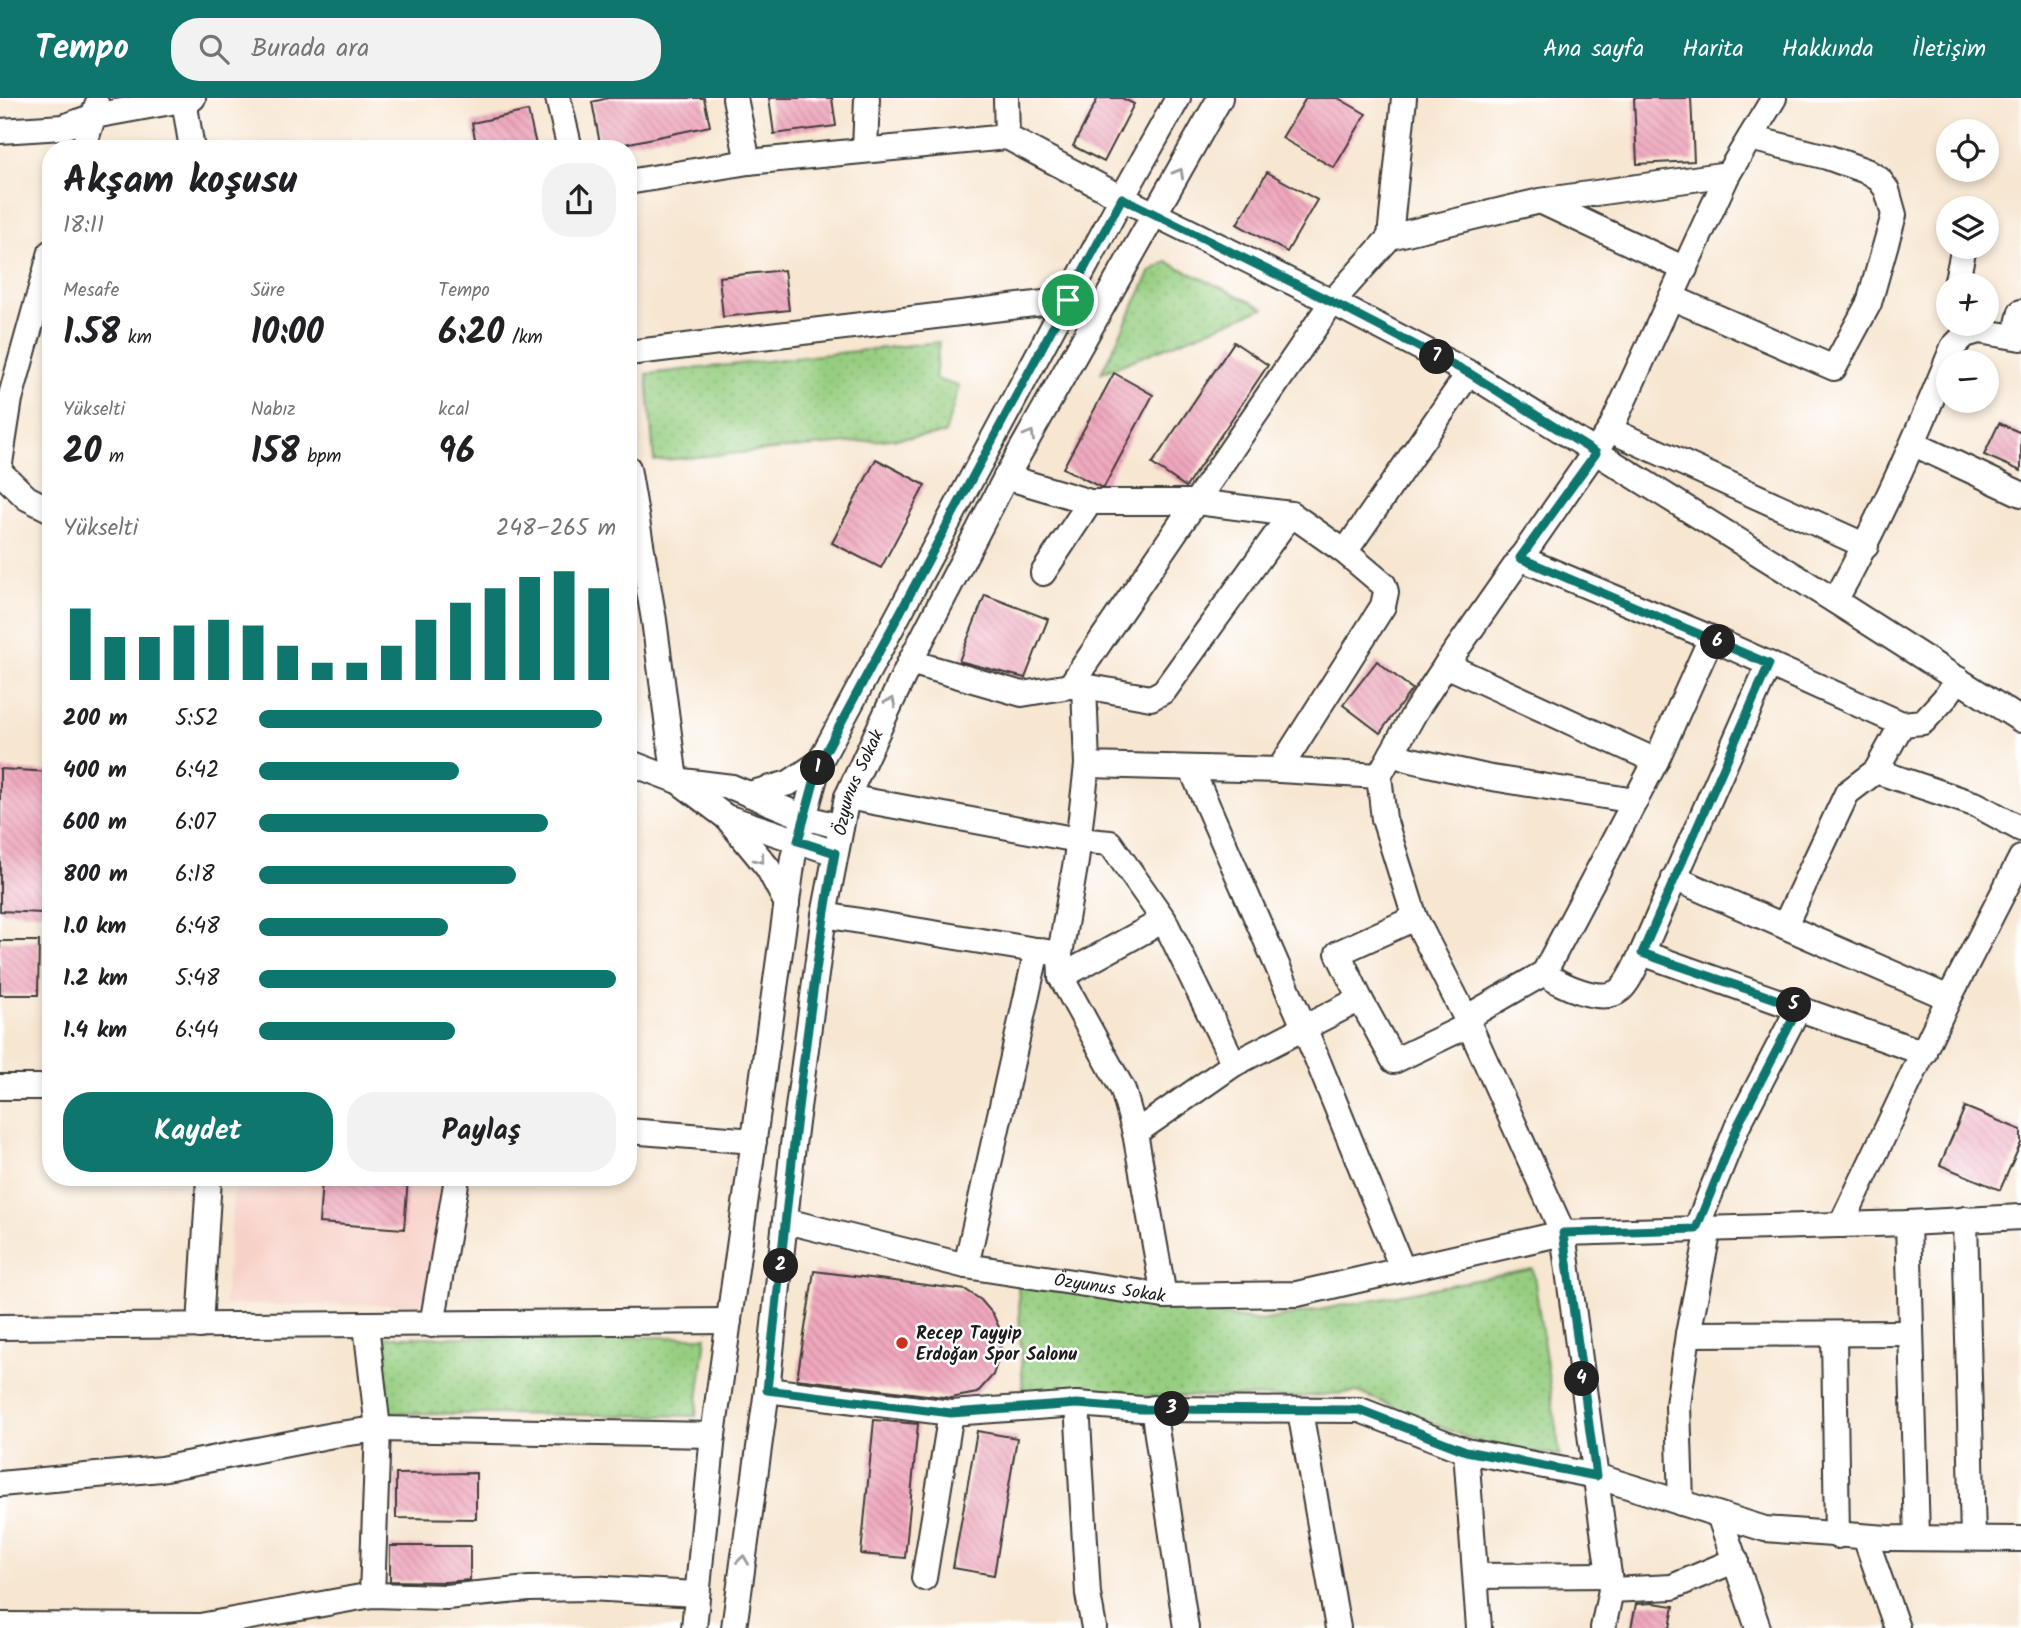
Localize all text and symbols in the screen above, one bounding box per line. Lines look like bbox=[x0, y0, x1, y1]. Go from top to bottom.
search box bbox=[171, 18, 661, 81]
text: Tempo bbox=[35, 23, 129, 76]
text: Burada ara bbox=[251, 28, 369, 70]
icon: search bbox=[195, 30, 233, 68]
text: Ana sayfa bbox=[1543, 30, 1644, 69]
text: Harita bbox=[1682, 30, 1744, 69]
text: Hakkında bbox=[1782, 30, 1874, 69]
text: İletişim bbox=[1912, 30, 1986, 69]
map controls bbox=[1936, 119, 1999, 413]
button: locate bbox=[1936, 119, 1999, 182]
text: Akşam koşusu bbox=[63, 152, 297, 212]
button: share bbox=[542, 163, 616, 237]
one-way arrow bbox=[1171, 168, 1184, 180]
button: layers bbox=[1936, 196, 1999, 259]
text: 18:11 bbox=[63, 208, 104, 244]
pin bbox=[1038, 270, 1098, 330]
button: + bbox=[1936, 273, 1999, 336]
text: Mesafe bbox=[63, 276, 119, 306]
text: Süre bbox=[251, 276, 285, 306]
text: Tempo bbox=[438, 276, 490, 306]
icon: arrive bbox=[1049, 281, 1087, 319]
text: 1.58 bbox=[63, 306, 120, 362]
text: 10:00 bbox=[251, 306, 324, 362]
text: 6:20 bbox=[438, 306, 504, 362]
text: km bbox=[120, 323, 152, 353]
text: /km bbox=[504, 323, 543, 353]
pin: 7 bbox=[1420, 340, 1454, 374]
text: 7 bbox=[1432, 341, 1441, 371]
button: − bbox=[1936, 350, 1999, 413]
text: Yükselti bbox=[63, 395, 125, 425]
text: Nabız bbox=[251, 395, 296, 425]
text: kcal bbox=[438, 395, 469, 425]
text: 20 bbox=[63, 425, 101, 481]
text: 158 bbox=[251, 425, 300, 481]
text: 96 bbox=[438, 425, 475, 481]
one-way arrow bbox=[1022, 429, 1035, 442]
text: m bbox=[101, 442, 124, 472]
text: bpm bbox=[300, 442, 341, 472]
text: Yükselti bbox=[63, 511, 138, 547]
text: 248–265 m bbox=[496, 511, 616, 547]
pin: 6 bbox=[1700, 624, 1736, 660]
text: 6 bbox=[1712, 626, 1723, 656]
one-way arrow bbox=[883, 697, 897, 709]
text: 200 m bbox=[63, 701, 128, 737]
text: 5:52 bbox=[175, 701, 219, 737]
street label: Özyunus Sokak bbox=[827, 725, 893, 838]
pin: 1 bbox=[800, 750, 836, 786]
text: 1 bbox=[815, 752, 820, 782]
text: 400 m bbox=[63, 753, 127, 789]
text: 6:42 bbox=[175, 753, 219, 789]
text: 600 m bbox=[63, 805, 127, 841]
text: 6:07 bbox=[175, 805, 216, 841]
one-way arrow bbox=[752, 850, 764, 863]
text: 800 m bbox=[63, 857, 128, 893]
text: 6:18 bbox=[175, 857, 215, 893]
text: 1.0 km bbox=[63, 909, 126, 945]
text: 6:48 bbox=[175, 909, 220, 945]
text: 1.2 km bbox=[63, 961, 128, 997]
text: 5:48 bbox=[175, 961, 220, 997]
pin: 5 bbox=[1776, 988, 1812, 1023]
text: 5 bbox=[1789, 989, 1798, 1019]
text: 1.4 km bbox=[63, 1013, 127, 1049]
text: 6:44 bbox=[175, 1013, 219, 1049]
button: Kaydet bbox=[63, 1092, 333, 1172]
button: Paylaş bbox=[347, 1092, 616, 1172]
pin: 2 bbox=[764, 1248, 798, 1284]
text: 2 bbox=[775, 1250, 786, 1280]
street label: Özyunus Sokak bbox=[1052, 1267, 1168, 1312]
place label: Recep Tayyip Erdoğan Spor Salonu bbox=[916, 1320, 1077, 1370]
marker: Recep Tayyip Erdoğan Spor Salonu bbox=[894, 1335, 910, 1351]
pin: 4 bbox=[1564, 1362, 1600, 1396]
text: 4 bbox=[1576, 1363, 1587, 1393]
pin: 3 bbox=[1154, 1392, 1190, 1426]
text: 3 bbox=[1166, 1393, 1177, 1423]
one-way arrow bbox=[735, 1555, 750, 1566]

